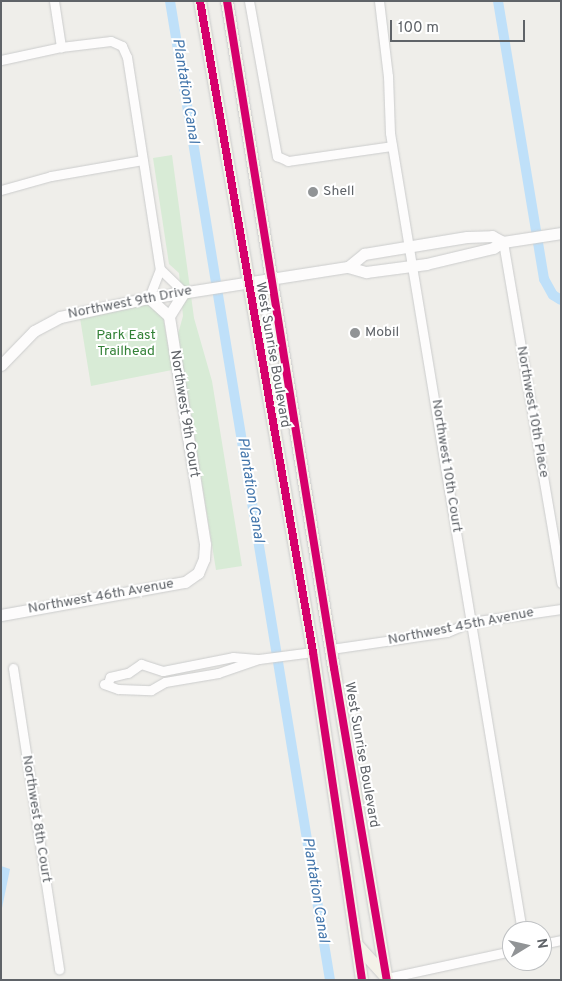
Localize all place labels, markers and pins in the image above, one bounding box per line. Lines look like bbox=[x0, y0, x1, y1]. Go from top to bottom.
place label: Shell bbox=[323, 184, 354, 200]
marker: Shell bbox=[307, 186, 319, 198]
place label: Mobil bbox=[365, 325, 399, 341]
marker: Mobil bbox=[349, 327, 361, 339]

